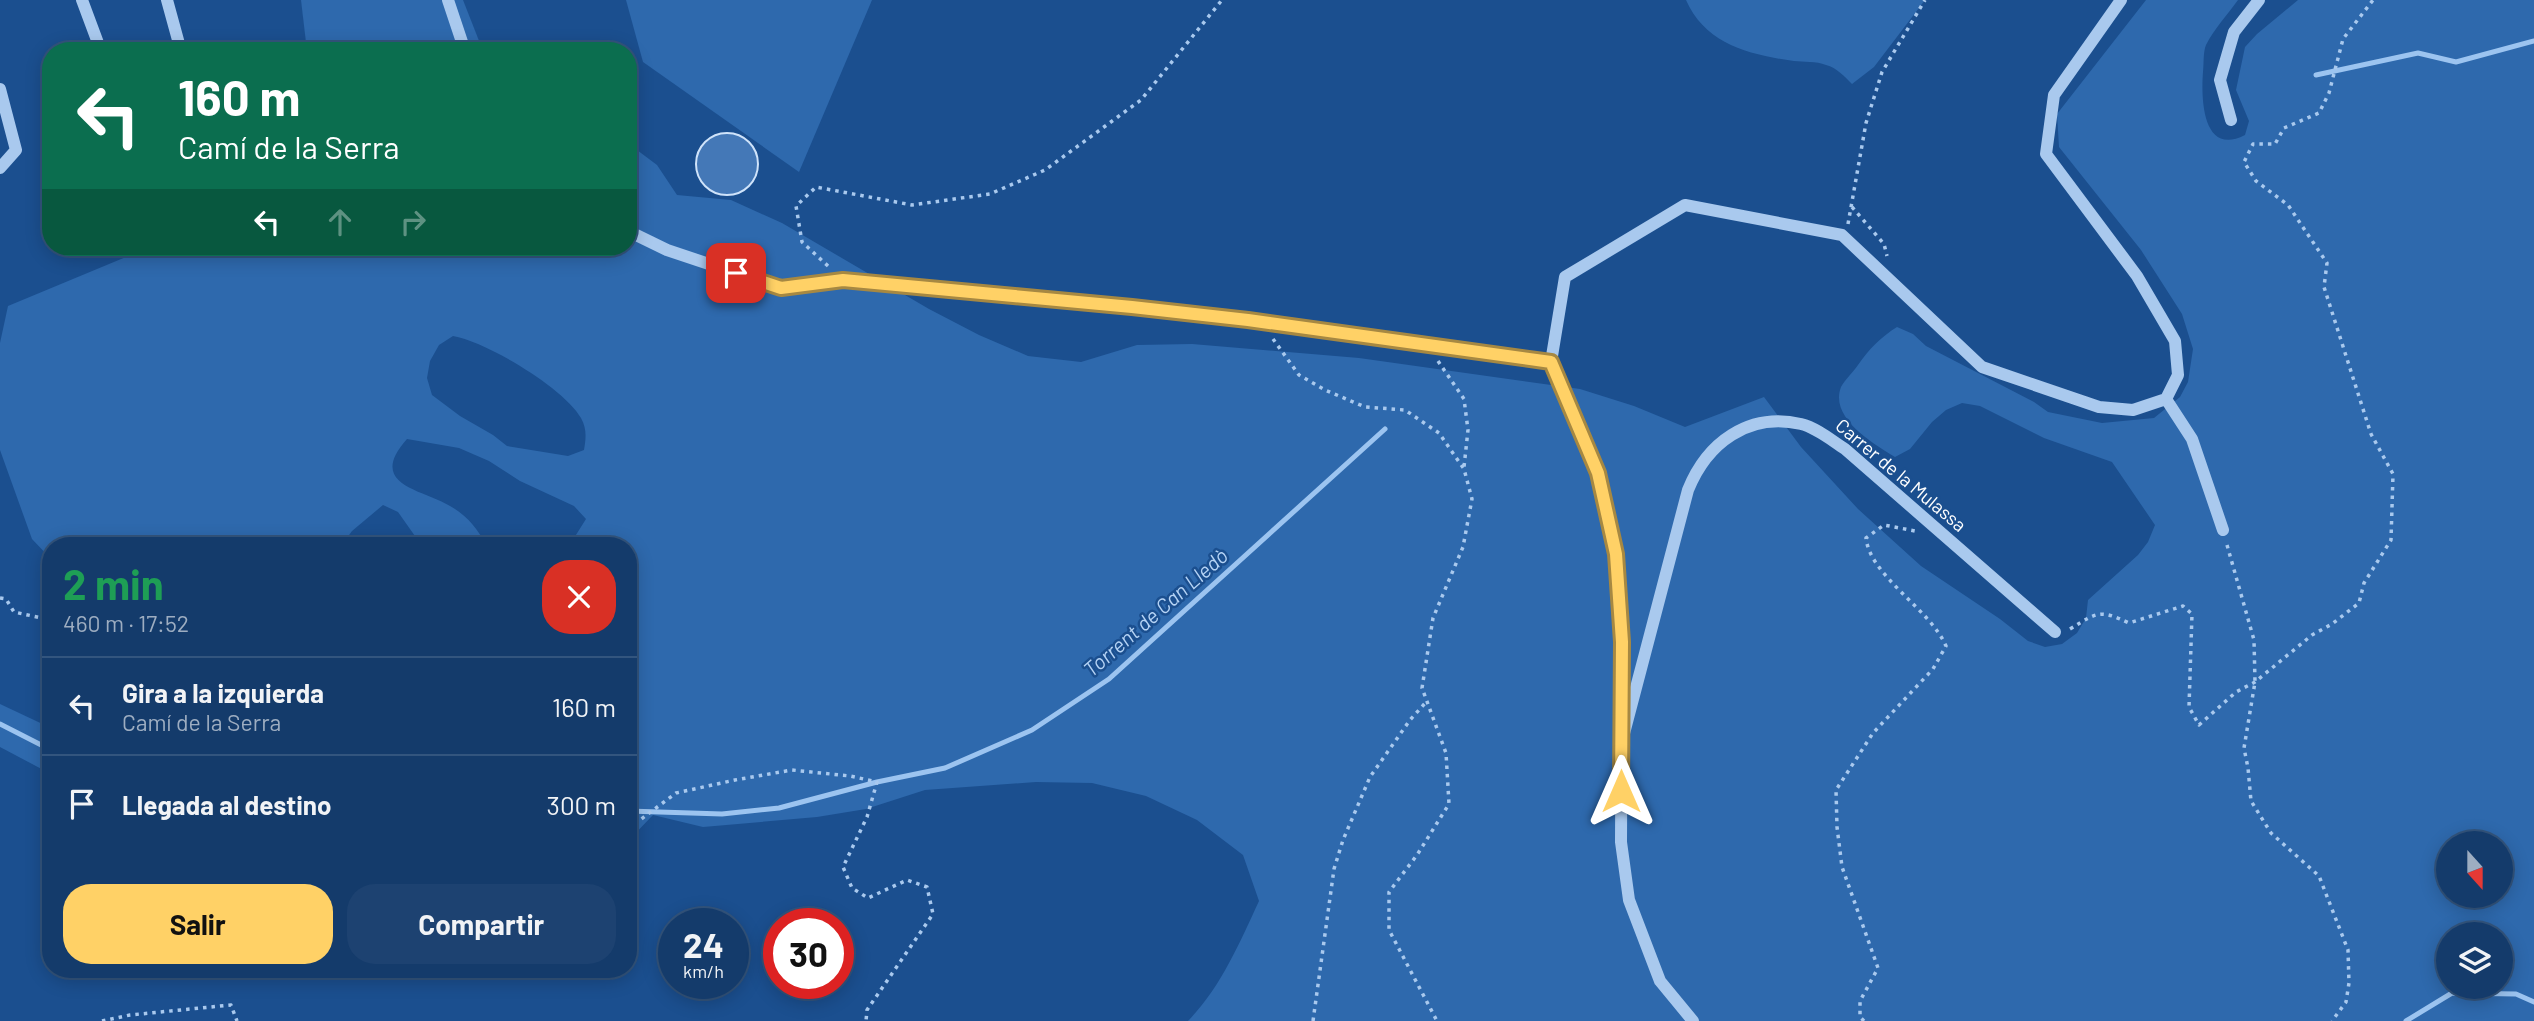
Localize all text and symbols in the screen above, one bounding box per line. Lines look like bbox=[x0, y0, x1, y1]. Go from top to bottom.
text: 160 m bbox=[178, 67, 300, 126]
icon: left bbox=[63, 70, 154, 161]
text: Camí de la Serra bbox=[178, 127, 400, 165]
icon: left bbox=[248, 203, 286, 241]
icon: ahead bbox=[321, 203, 359, 241]
icon: right bbox=[394, 203, 432, 241]
pin bbox=[706, 243, 766, 303]
icon: arrive bbox=[717, 254, 755, 292]
street label: Carrer de la Mulassa bbox=[1831, 413, 1971, 536]
water label: Torrent de Can Lledò bbox=[1078, 542, 1232, 681]
text: 2 min bbox=[63, 558, 164, 608]
button: close bbox=[542, 560, 616, 634]
text: 460 m · 17:52 bbox=[63, 609, 189, 637]
text: Gira a la izquierda bbox=[122, 677, 324, 708]
icon: left bbox=[63, 687, 101, 725]
text: 160 m bbox=[552, 691, 616, 722]
text: Camí de la Serra bbox=[122, 708, 281, 736]
position arrow bbox=[1584, 754, 1658, 828]
icon: arrive bbox=[63, 785, 101, 823]
text: Llegada al destino bbox=[122, 789, 331, 820]
text: 300 m bbox=[547, 789, 616, 820]
north arrow bbox=[2436, 831, 2513, 908]
map controls bbox=[2436, 831, 2513, 999]
button: Salir bbox=[63, 884, 333, 964]
button: Compartir bbox=[347, 884, 616, 964]
speed limit sign: 30 bbox=[763, 908, 854, 999]
button: layers bbox=[2436, 922, 2513, 999]
text: 24 bbox=[683, 923, 724, 965]
text: km/h bbox=[683, 960, 724, 982]

